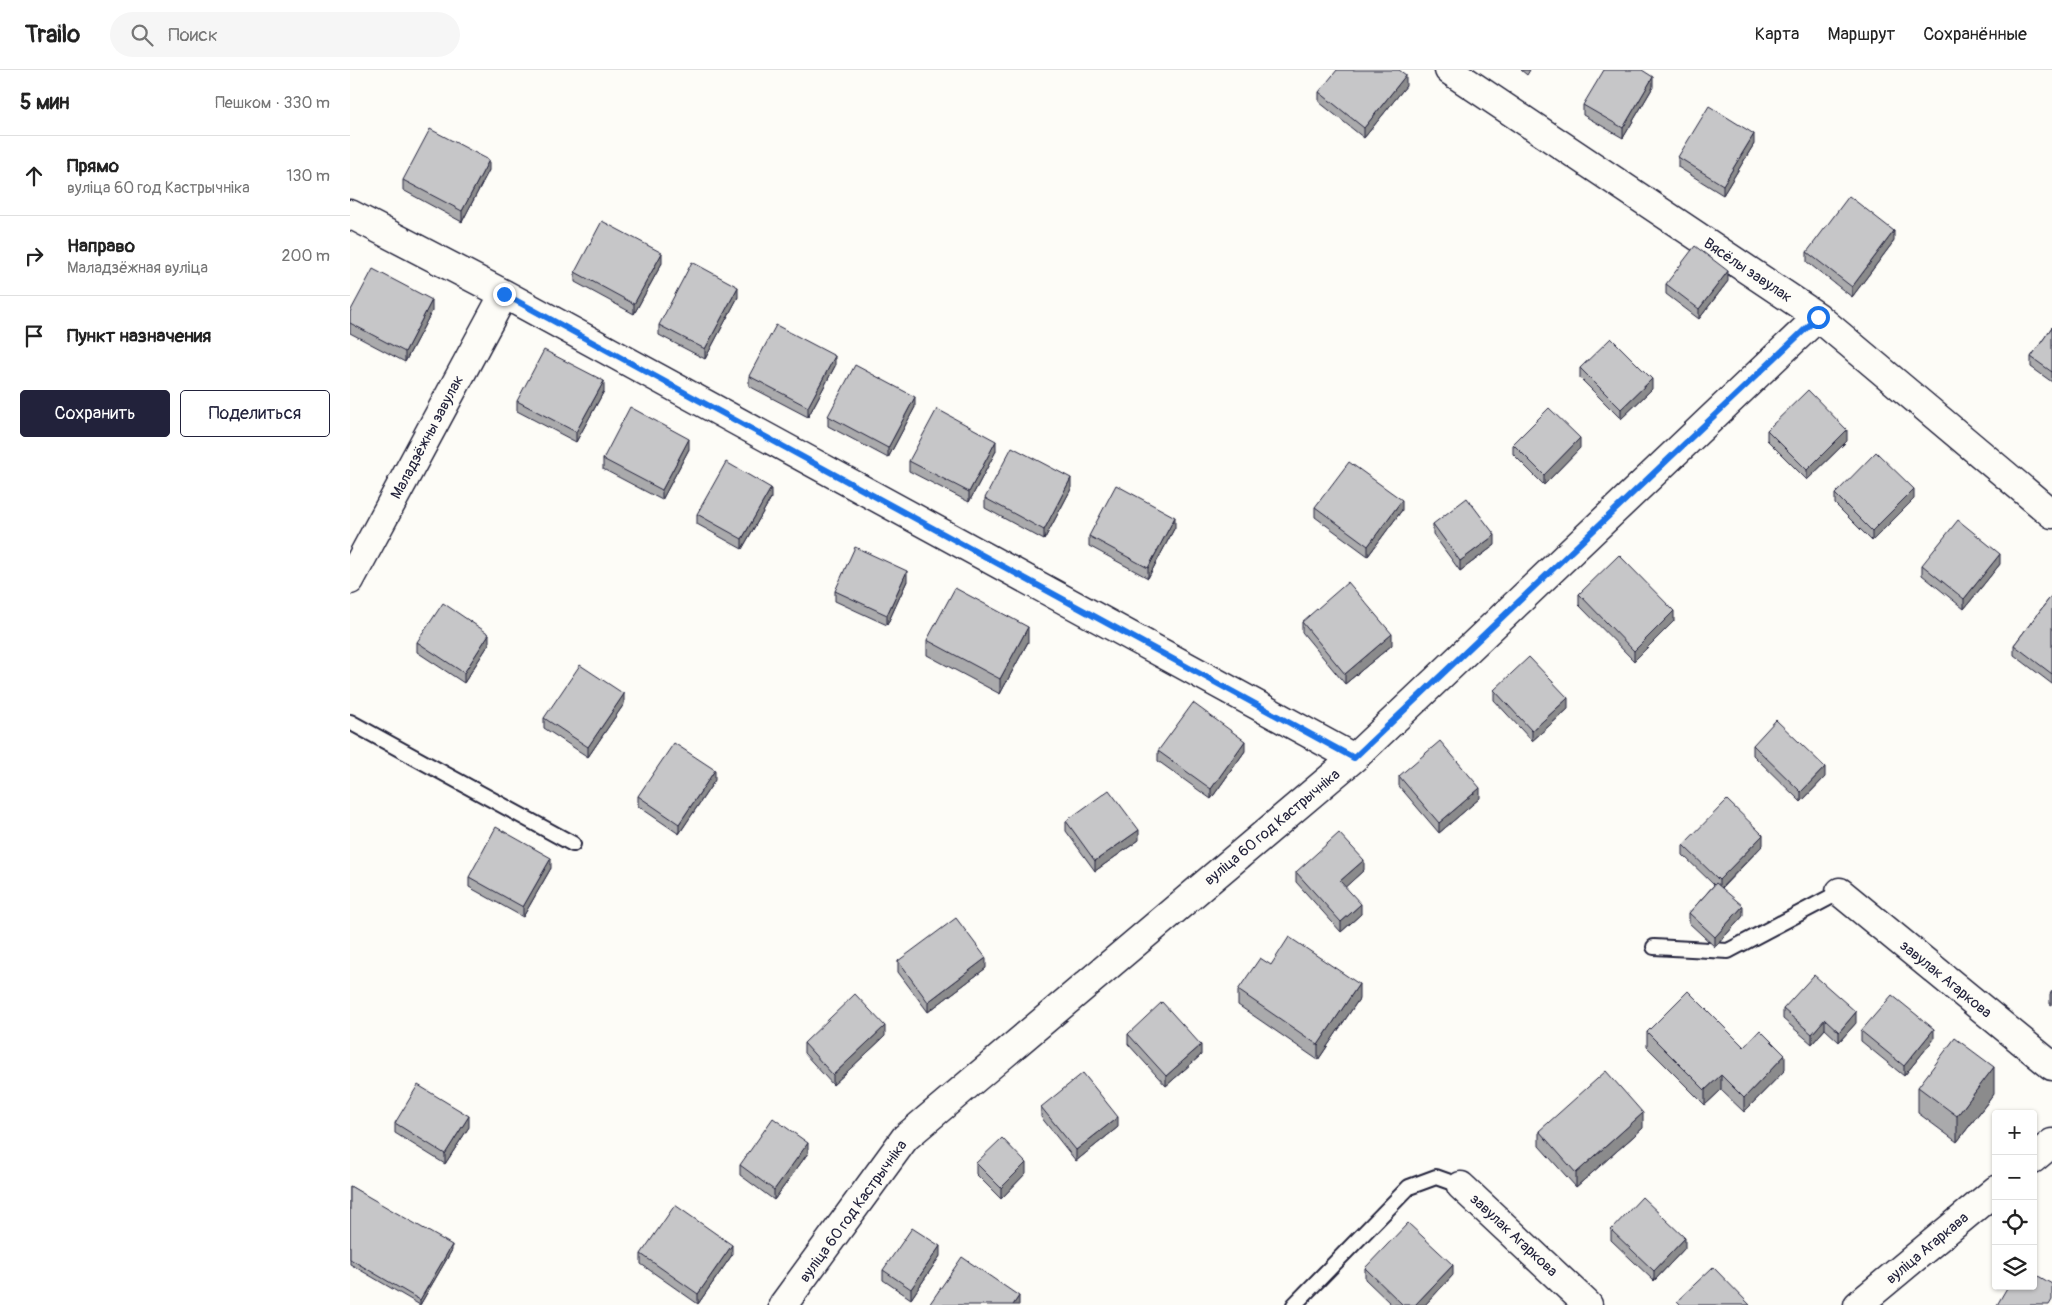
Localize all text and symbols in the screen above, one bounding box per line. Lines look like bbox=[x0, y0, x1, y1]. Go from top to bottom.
search box bbox=[110, 12, 460, 57]
text: Trailo bbox=[25, 20, 80, 49]
icon: search bbox=[128, 21, 156, 49]
text: Поиск bbox=[168, 23, 218, 47]
text: Карта bbox=[1755, 23, 1799, 46]
text: Маршрут bbox=[1827, 23, 1895, 46]
text: Сохранённые bbox=[1923, 23, 2027, 46]
text: 5 мин bbox=[20, 89, 70, 116]
text: Пешком · 330 m bbox=[215, 93, 330, 113]
text: Прямо bbox=[67, 154, 119, 178]
icon: ahead bbox=[20, 162, 48, 190]
text: 130 m bbox=[286, 166, 330, 186]
text: вуліца 60 год Кастрычніка bbox=[67, 178, 250, 198]
text: Направо bbox=[67, 234, 135, 258]
street label: Вясёлы завулак bbox=[1700, 234, 1796, 307]
icon: right bbox=[20, 242, 48, 270]
text: 200 m bbox=[282, 246, 330, 266]
text: Маладзёжная вуліца bbox=[67, 258, 208, 278]
route end bbox=[493, 283, 516, 306]
route start bbox=[1807, 306, 1830, 329]
icon: arrive bbox=[20, 322, 48, 350]
text: Пункт назначения bbox=[67, 324, 211, 348]
street label: Маладзёжны завулак bbox=[387, 372, 468, 502]
button: Сохранить bbox=[20, 390, 170, 437]
button: Поделиться bbox=[180, 390, 330, 437]
street label: вуліца 60 год Кастрычніка bbox=[1201, 765, 1344, 890]
street label: завулак Агаркова bbox=[1896, 936, 1996, 1022]
map controls bbox=[1992, 1110, 2037, 1290]
button: + bbox=[1992, 1110, 2037, 1155]
street label: вуліца 60 год Кастрычніка bbox=[795, 1136, 911, 1286]
button: − bbox=[1992, 1155, 2037, 1200]
street label: завулак Агаркова bbox=[1466, 1190, 1561, 1281]
button: locate bbox=[1992, 1200, 2037, 1245]
street label: вуліца Агаркава bbox=[1882, 1208, 1972, 1288]
button: layers bbox=[1992, 1245, 2037, 1290]

